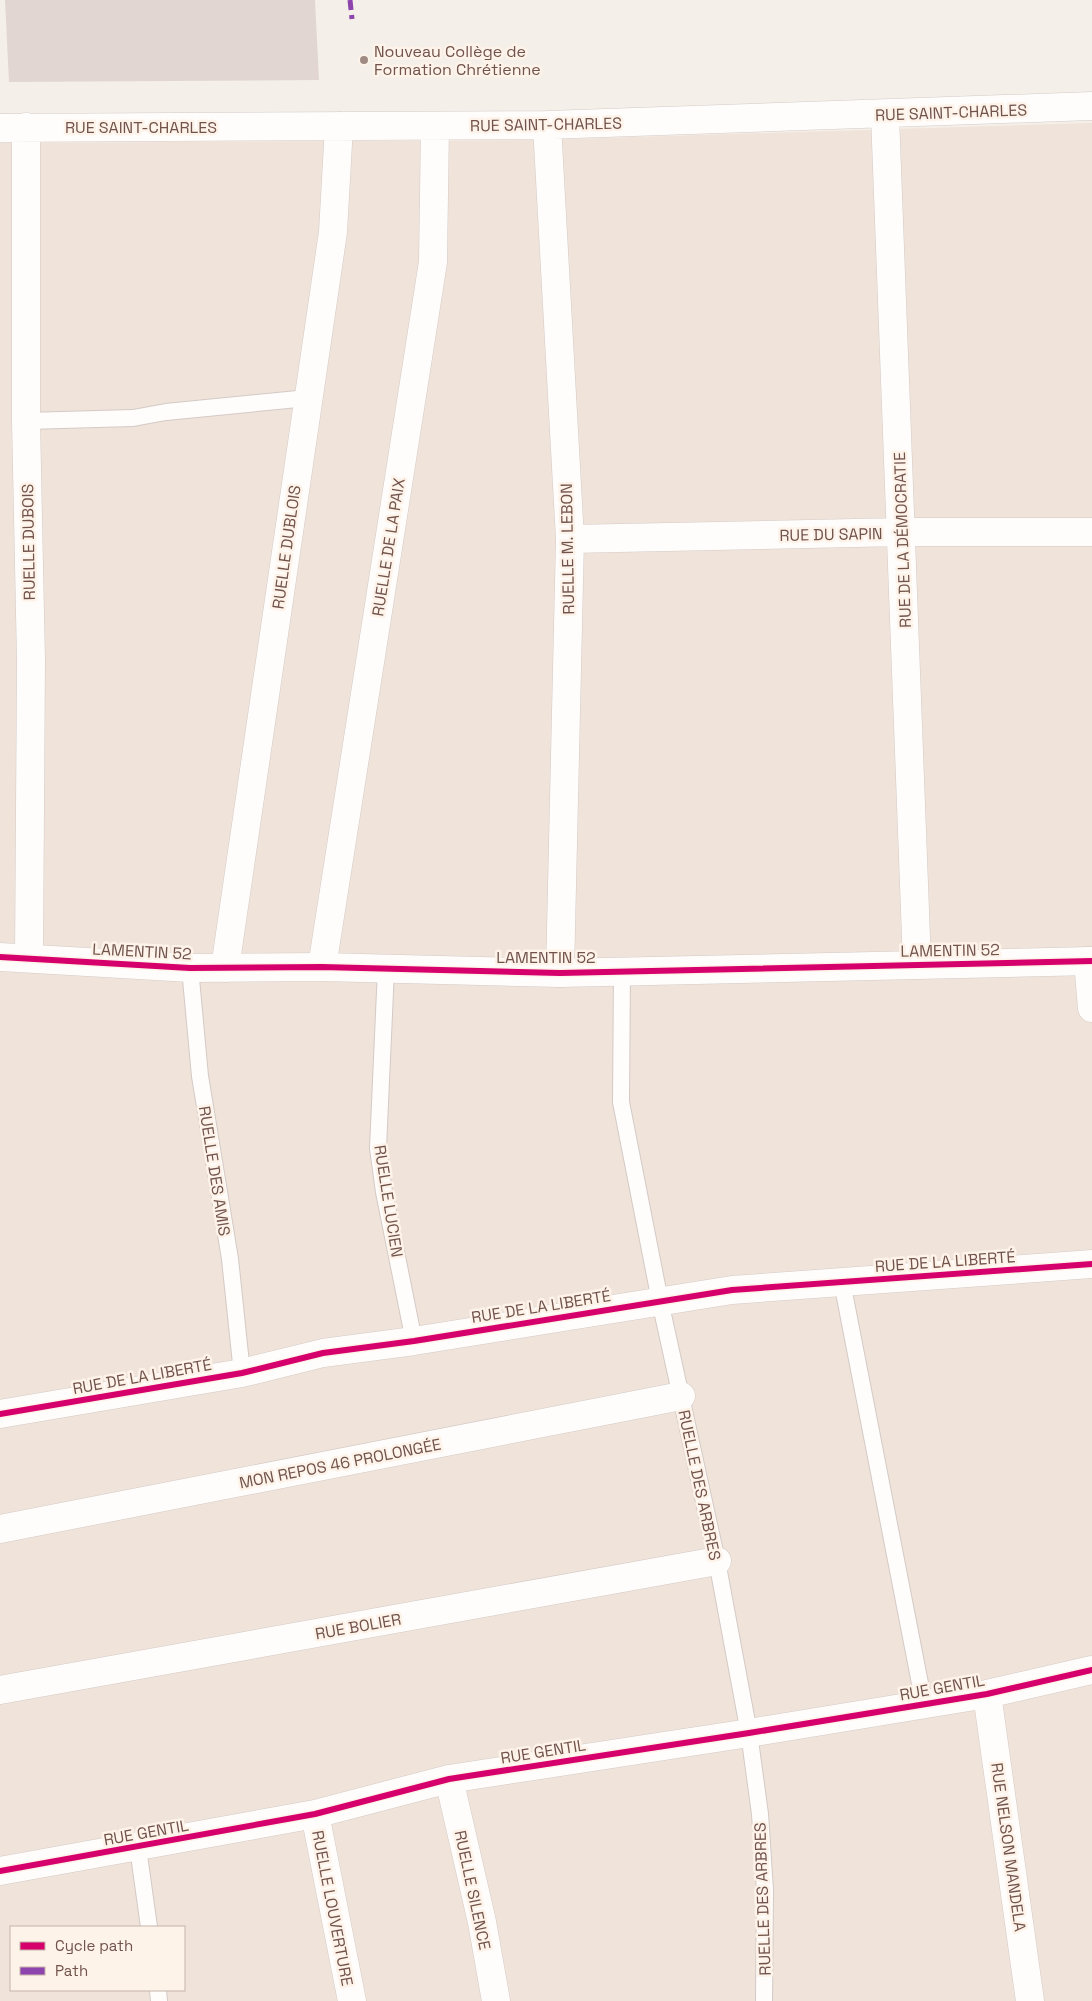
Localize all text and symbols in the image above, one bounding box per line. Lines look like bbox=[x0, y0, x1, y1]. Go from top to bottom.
place label: Nouveau Collège de Formation Chrétienne bbox=[374, 41, 541, 80]
marker: Nouveau Collège de Formation Chrétienne bbox=[358, 54, 370, 66]
street label: RUE SAINT-CHARLES bbox=[875, 99, 1028, 126]
street label: RUE SAINT-CHARLES bbox=[470, 113, 622, 136]
street label: RUE SAINT-CHARLES bbox=[65, 117, 217, 138]
street label: RUE DE LA DÉMOCRATIE bbox=[889, 452, 916, 628]
street label: RUELLE DE LA PAIX bbox=[367, 476, 410, 618]
street label: RUELLE DUBOIS bbox=[17, 483, 40, 600]
street label: RUELLE M. LEBON bbox=[556, 483, 579, 615]
street label: RUELLE DUBLOIS bbox=[267, 484, 306, 610]
street label: RUE DU SAPIN bbox=[779, 523, 883, 546]
street label: LAMENTIN 52 bbox=[92, 938, 192, 965]
street label: LAMENTIN 52 bbox=[900, 939, 1000, 962]
street label: LAMENTIN 52 bbox=[496, 947, 596, 968]
street label: RUELLE DES AMIS bbox=[194, 1105, 235, 1238]
street label: RUELLE LUCIEN bbox=[369, 1143, 408, 1259]
street label: RUE DE LA LIBERTÉ bbox=[874, 1246, 1016, 1277]
street label: RUE DE LA LIBERTÉ bbox=[470, 1285, 612, 1328]
street label: RUE DE LA LIBERTÉ bbox=[71, 1354, 213, 1399]
street label: RUELLE DES ARBRES bbox=[673, 1408, 726, 1562]
street label: MON REPOS 46 PROLONGÉE bbox=[237, 1434, 443, 1493]
street label: RUE BOLIER bbox=[313, 1609, 403, 1644]
street label: RUE GENTIL bbox=[898, 1670, 987, 1705]
street label: RUE GENTIL bbox=[499, 1734, 588, 1769]
street label: RUE NELSON MANDELA bbox=[986, 1761, 1031, 1933]
street label: RUE GENTIL bbox=[102, 1815, 191, 1850]
street label: RUELLE DES ARBRES bbox=[749, 1822, 776, 1976]
street label: RUELLE LOUVERTURE bbox=[307, 1828, 358, 1988]
street label: RUELLE SILENCE bbox=[450, 1828, 495, 1952]
legend bbox=[10, 1926, 185, 1991]
text: Cycle path bbox=[55, 1936, 133, 1955]
text: Path bbox=[55, 1961, 88, 1980]

